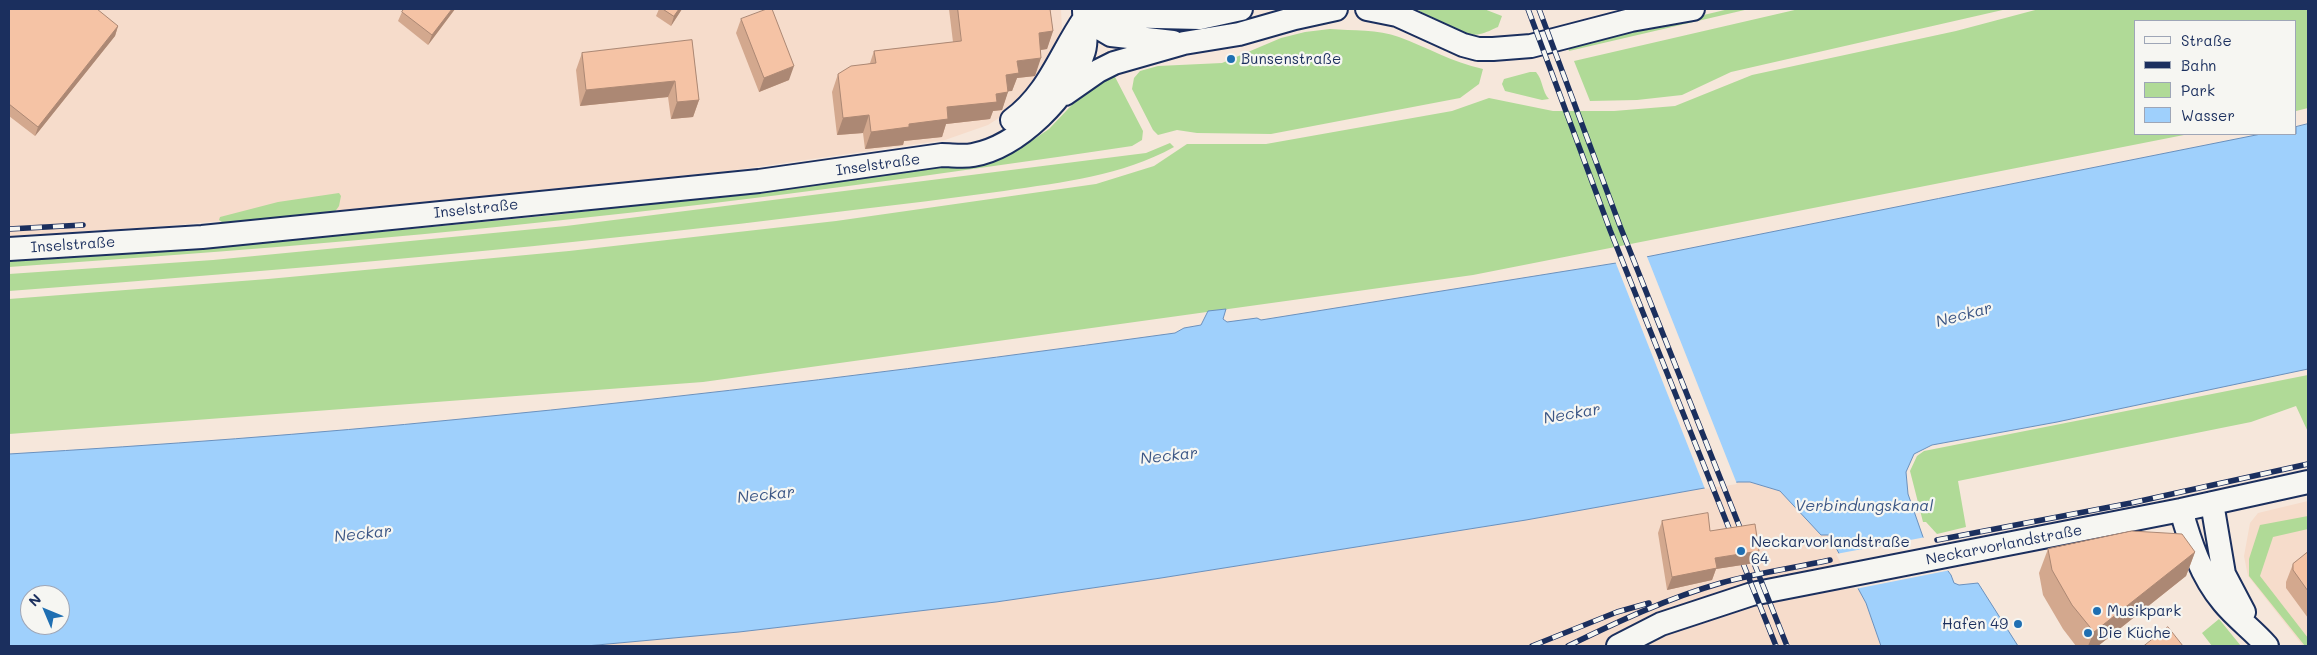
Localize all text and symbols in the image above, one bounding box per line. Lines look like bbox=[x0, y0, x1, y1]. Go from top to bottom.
legend bbox=[2134, 20, 2297, 135]
text: Straße bbox=[2181, 30, 2232, 50]
place label: Bunsenstraße bbox=[1241, 50, 1341, 68]
marker: Bunsenstraße bbox=[1225, 53, 1237, 65]
text: Bahn bbox=[2181, 55, 2216, 75]
text: Park bbox=[2181, 80, 2215, 100]
text: Wasser bbox=[2181, 105, 2235, 125]
street label: Inselstraße bbox=[835, 150, 921, 180]
street label: Inselstraße bbox=[433, 196, 519, 222]
street label: Inselstraße bbox=[30, 233, 116, 257]
water label: Neckar bbox=[1934, 298, 1994, 332]
water label: Neckar bbox=[1542, 400, 1602, 428]
water label: Neckar bbox=[1139, 443, 1199, 469]
water label: Neckar bbox=[736, 482, 796, 508]
water label: Verbindungskanal bbox=[1795, 496, 1933, 516]
water label: Neckar bbox=[333, 521, 393, 547]
street label: Neckarvorlandstraße bbox=[1924, 521, 2084, 569]
place label: Neckarvorlandstraße 64 bbox=[1751, 533, 1910, 568]
marker: Neckarvorlandstraße 64 bbox=[1735, 545, 1747, 557]
north arrow bbox=[20, 585, 70, 635]
text: N bbox=[24, 589, 45, 610]
place label: Musikpark bbox=[2107, 602, 2181, 620]
marker: Musikpark bbox=[2091, 605, 2103, 617]
place label: Hafen 49 bbox=[1942, 615, 2008, 633]
marker: Hafen 49 bbox=[2012, 618, 2024, 630]
place label: Die Küche bbox=[2098, 624, 2171, 642]
marker: Die Küche bbox=[2082, 627, 2094, 639]

